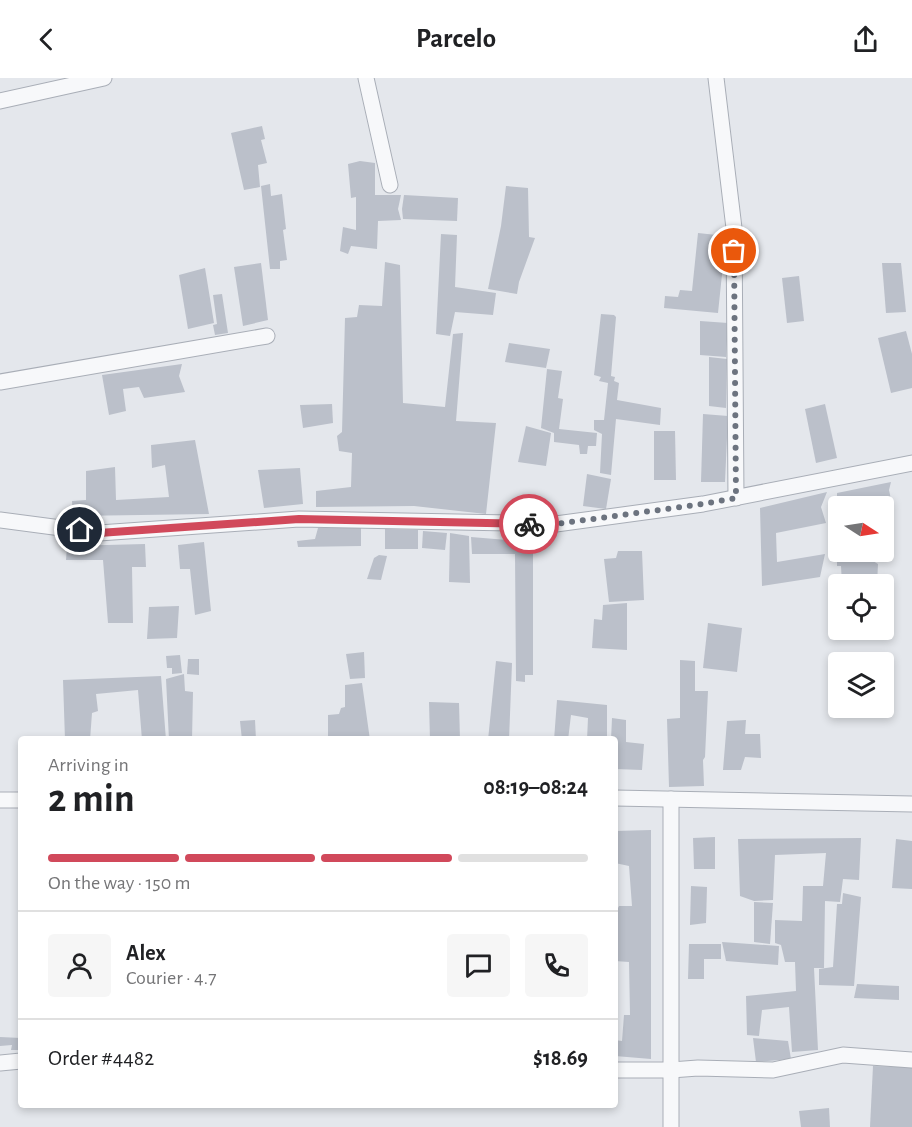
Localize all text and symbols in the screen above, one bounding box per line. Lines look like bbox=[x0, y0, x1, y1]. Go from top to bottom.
icon: back bbox=[30, 23, 63, 56]
icon: share bbox=[849, 23, 882, 56]
text: Parcelo bbox=[416, 25, 496, 52]
pin bbox=[708, 225, 759, 276]
icon: bag bbox=[717, 234, 750, 267]
courier bbox=[499, 494, 559, 554]
north arrow bbox=[828, 496, 894, 562]
map controls bbox=[828, 496, 894, 718]
pin bbox=[54, 504, 105, 555]
icon: bike bbox=[513, 508, 546, 541]
icon: home bbox=[63, 513, 96, 546]
button: locate bbox=[828, 574, 894, 640]
button: layers bbox=[828, 652, 894, 718]
text: Arriving in bbox=[48, 755, 129, 775]
text: 08:19–08:24 bbox=[483, 776, 588, 798]
text: 2 min bbox=[48, 780, 135, 819]
text: On the way · 150 m bbox=[48, 873, 191, 893]
button: person bbox=[48, 934, 111, 997]
button: chat bbox=[447, 934, 510, 997]
button: phone bbox=[525, 934, 588, 997]
text: Alex bbox=[126, 942, 166, 964]
text: Courier · 4.7 bbox=[126, 968, 217, 988]
text: Order #4482 bbox=[48, 1047, 154, 1069]
text: $18.69 bbox=[533, 1047, 588, 1069]

